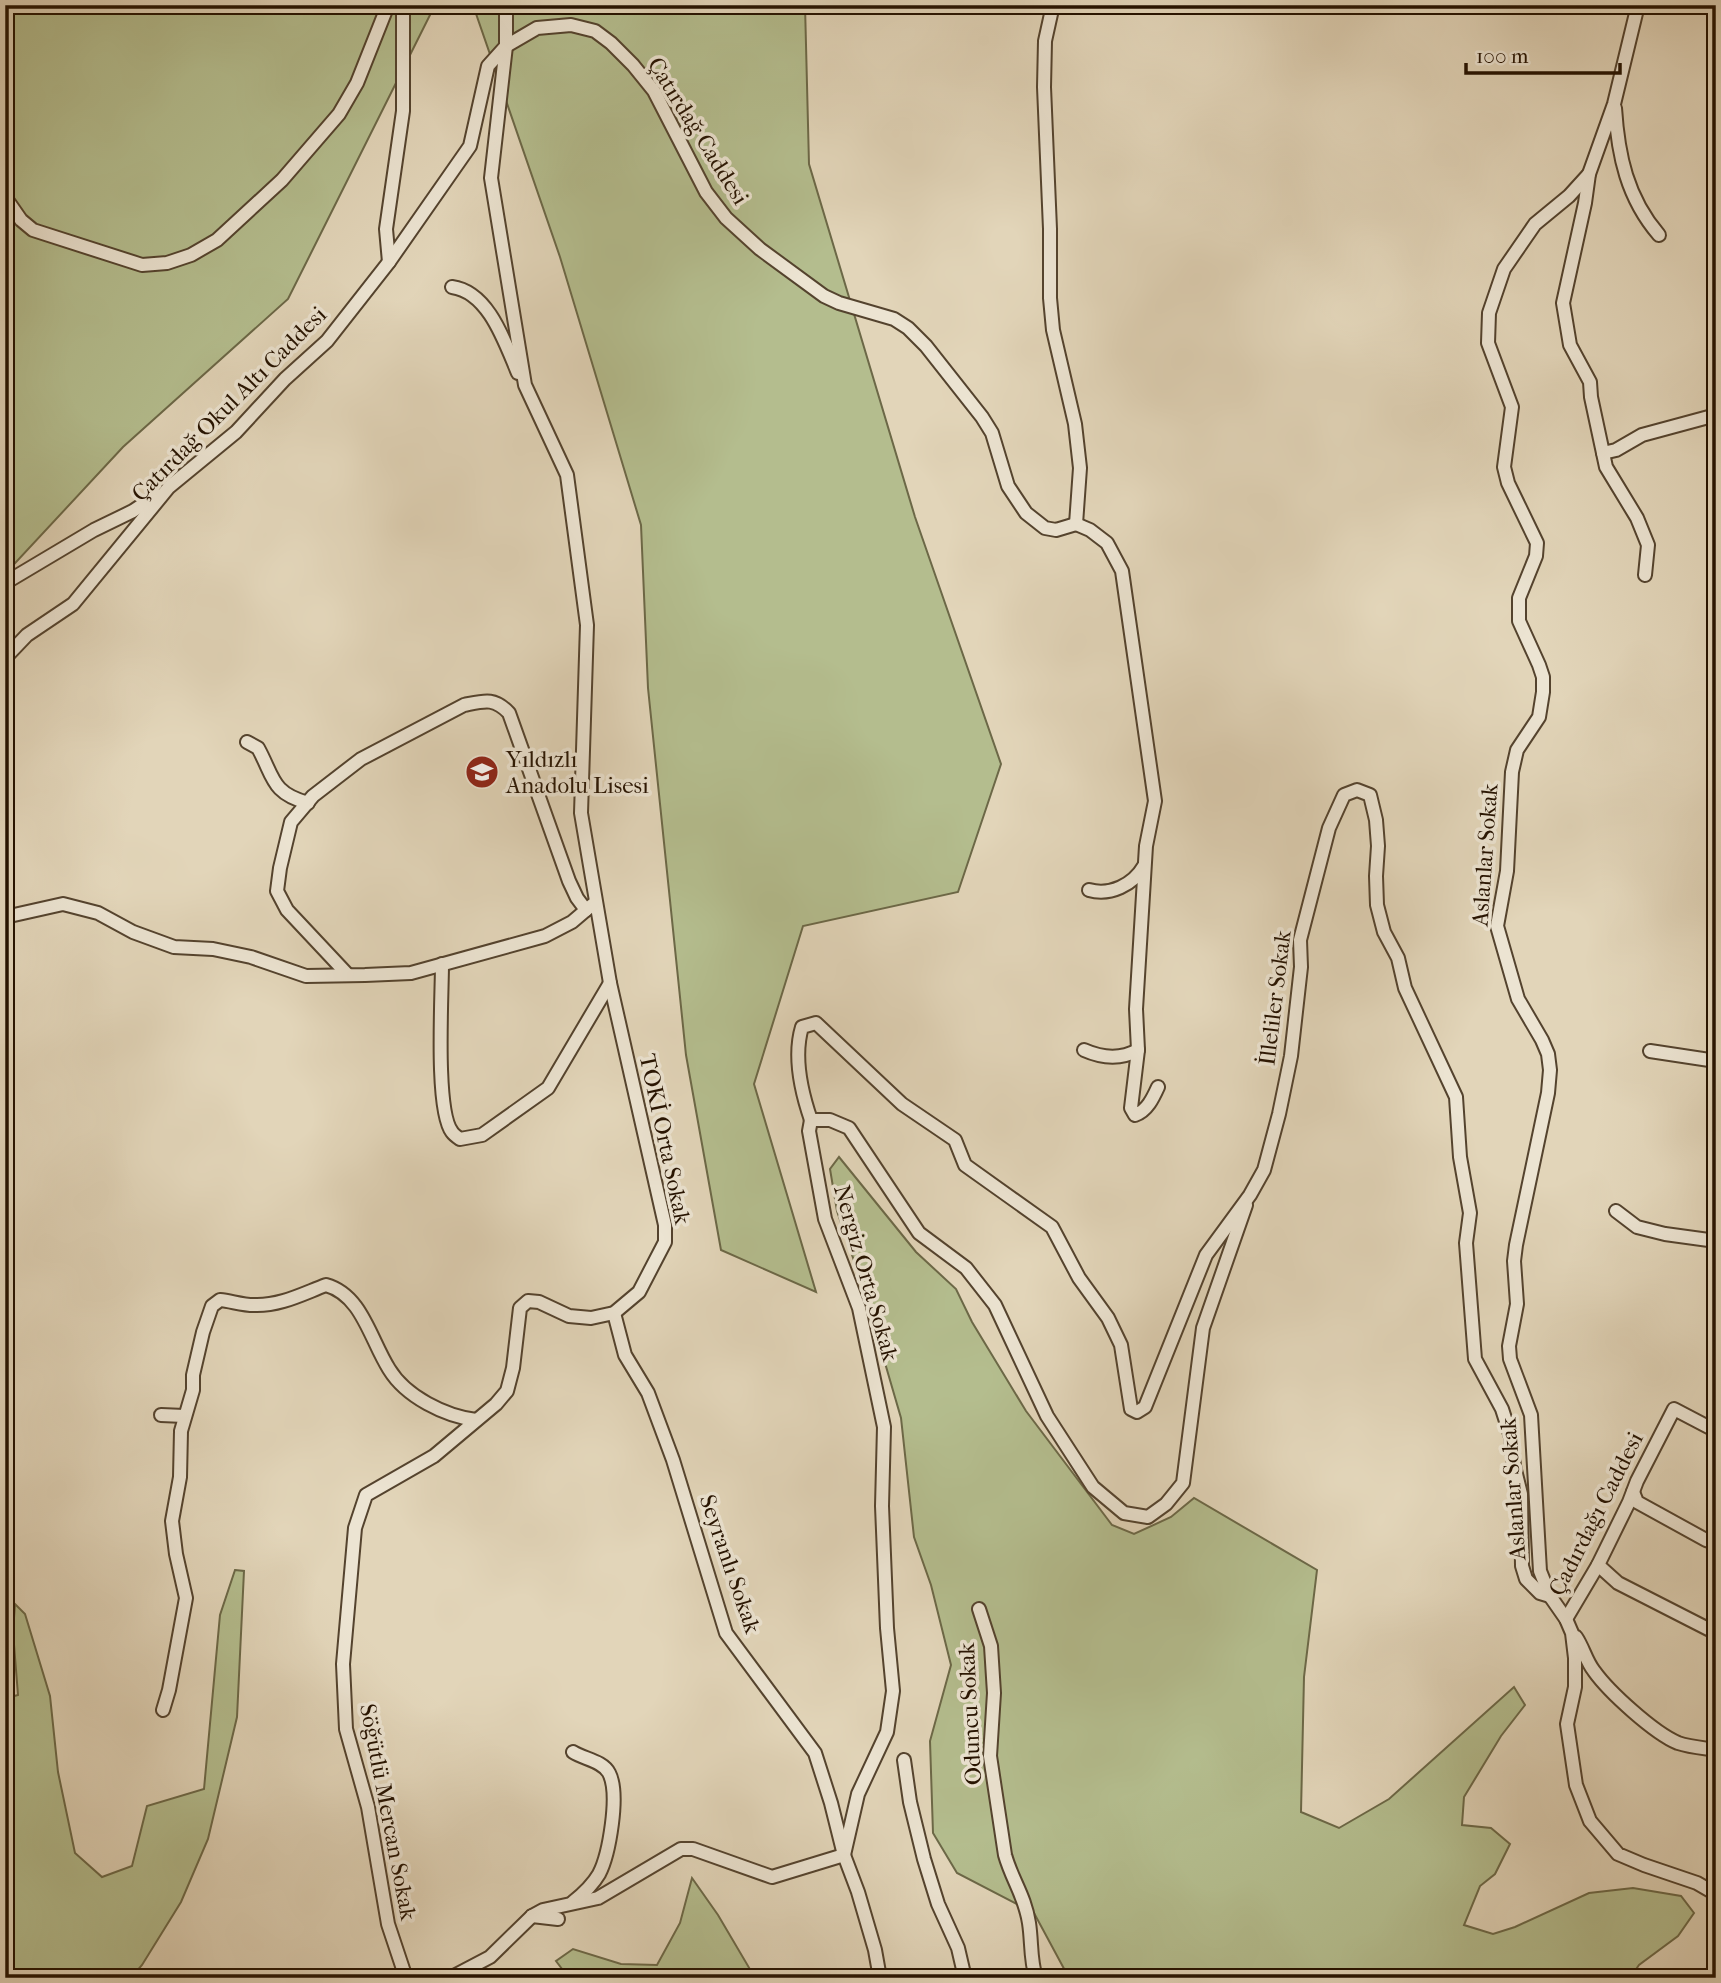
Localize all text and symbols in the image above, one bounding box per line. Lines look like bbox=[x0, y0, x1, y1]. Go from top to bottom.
scale bar bbox=[1466, 32, 1620, 76]
text: 100 m bbox=[1476, 44, 1529, 68]
street label: Çatırdağ Caddesi bbox=[642, 52, 754, 210]
street label: Çatırdağ Okul Altı Caddesi bbox=[126, 301, 332, 507]
place label: Yıldızlı Anadolu Lisesi bbox=[505, 746, 649, 799]
school or university icon: Yıldızlı Anadolu Lisesi bbox=[463, 753, 501, 791]
street label: Aslanlar Sokak bbox=[1466, 782, 1504, 928]
street label: İlleliler Sokak bbox=[1253, 928, 1297, 1067]
street label: TOKİ Orta Sokak bbox=[634, 1051, 696, 1228]
street label: Nergiz Orta Sokak bbox=[828, 1182, 904, 1365]
street label: Aslanlar Sokak bbox=[1494, 1416, 1532, 1562]
street label: Çadırdağı Caddesi bbox=[1543, 1428, 1649, 1600]
street label: Seyranlı Sokak bbox=[694, 1491, 767, 1638]
street label: Oduncu Sokak bbox=[953, 1641, 987, 1786]
street label: Söğütlü Mercan Sokak bbox=[354, 1702, 422, 1924]

